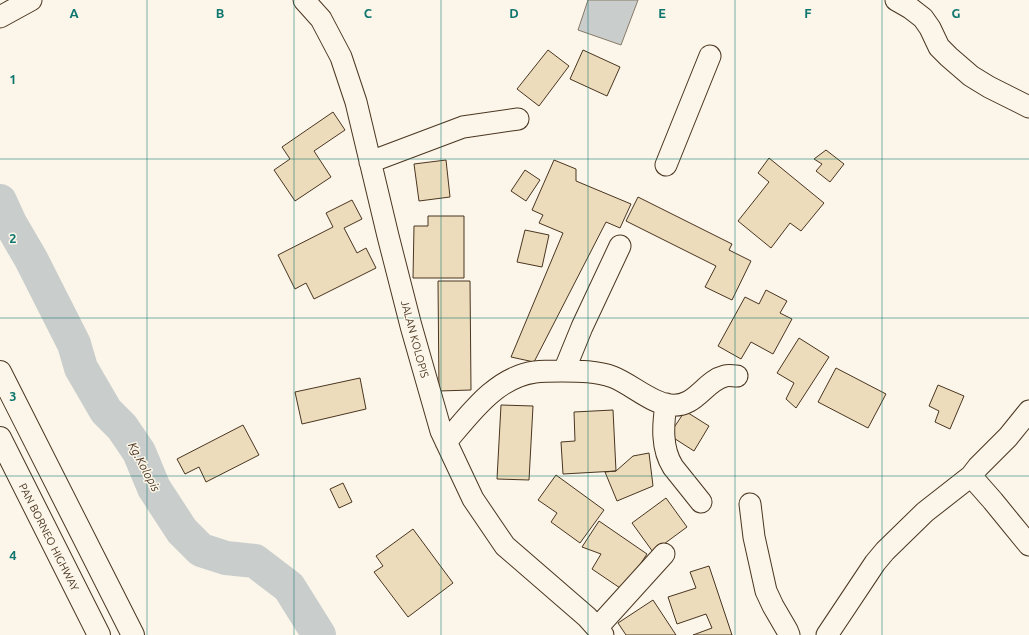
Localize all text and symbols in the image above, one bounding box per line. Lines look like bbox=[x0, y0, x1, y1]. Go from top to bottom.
text: A bbox=[69, 6, 79, 20]
text: B bbox=[216, 6, 225, 20]
text: C bbox=[364, 6, 373, 20]
text: D bbox=[509, 6, 519, 20]
text: E bbox=[658, 6, 666, 20]
text: F bbox=[804, 6, 812, 20]
text: G bbox=[952, 6, 961, 20]
text: 1 bbox=[9, 72, 17, 86]
text: 2 bbox=[9, 231, 17, 245]
street label: JALAN KOLOPIS bbox=[399, 299, 431, 379]
text: 3 bbox=[9, 389, 17, 403]
water label: Kg.Kolopis bbox=[126, 440, 163, 494]
street label: PAN BORNEO HIGHWAY bbox=[17, 481, 82, 593]
text: 4 bbox=[9, 548, 17, 562]

